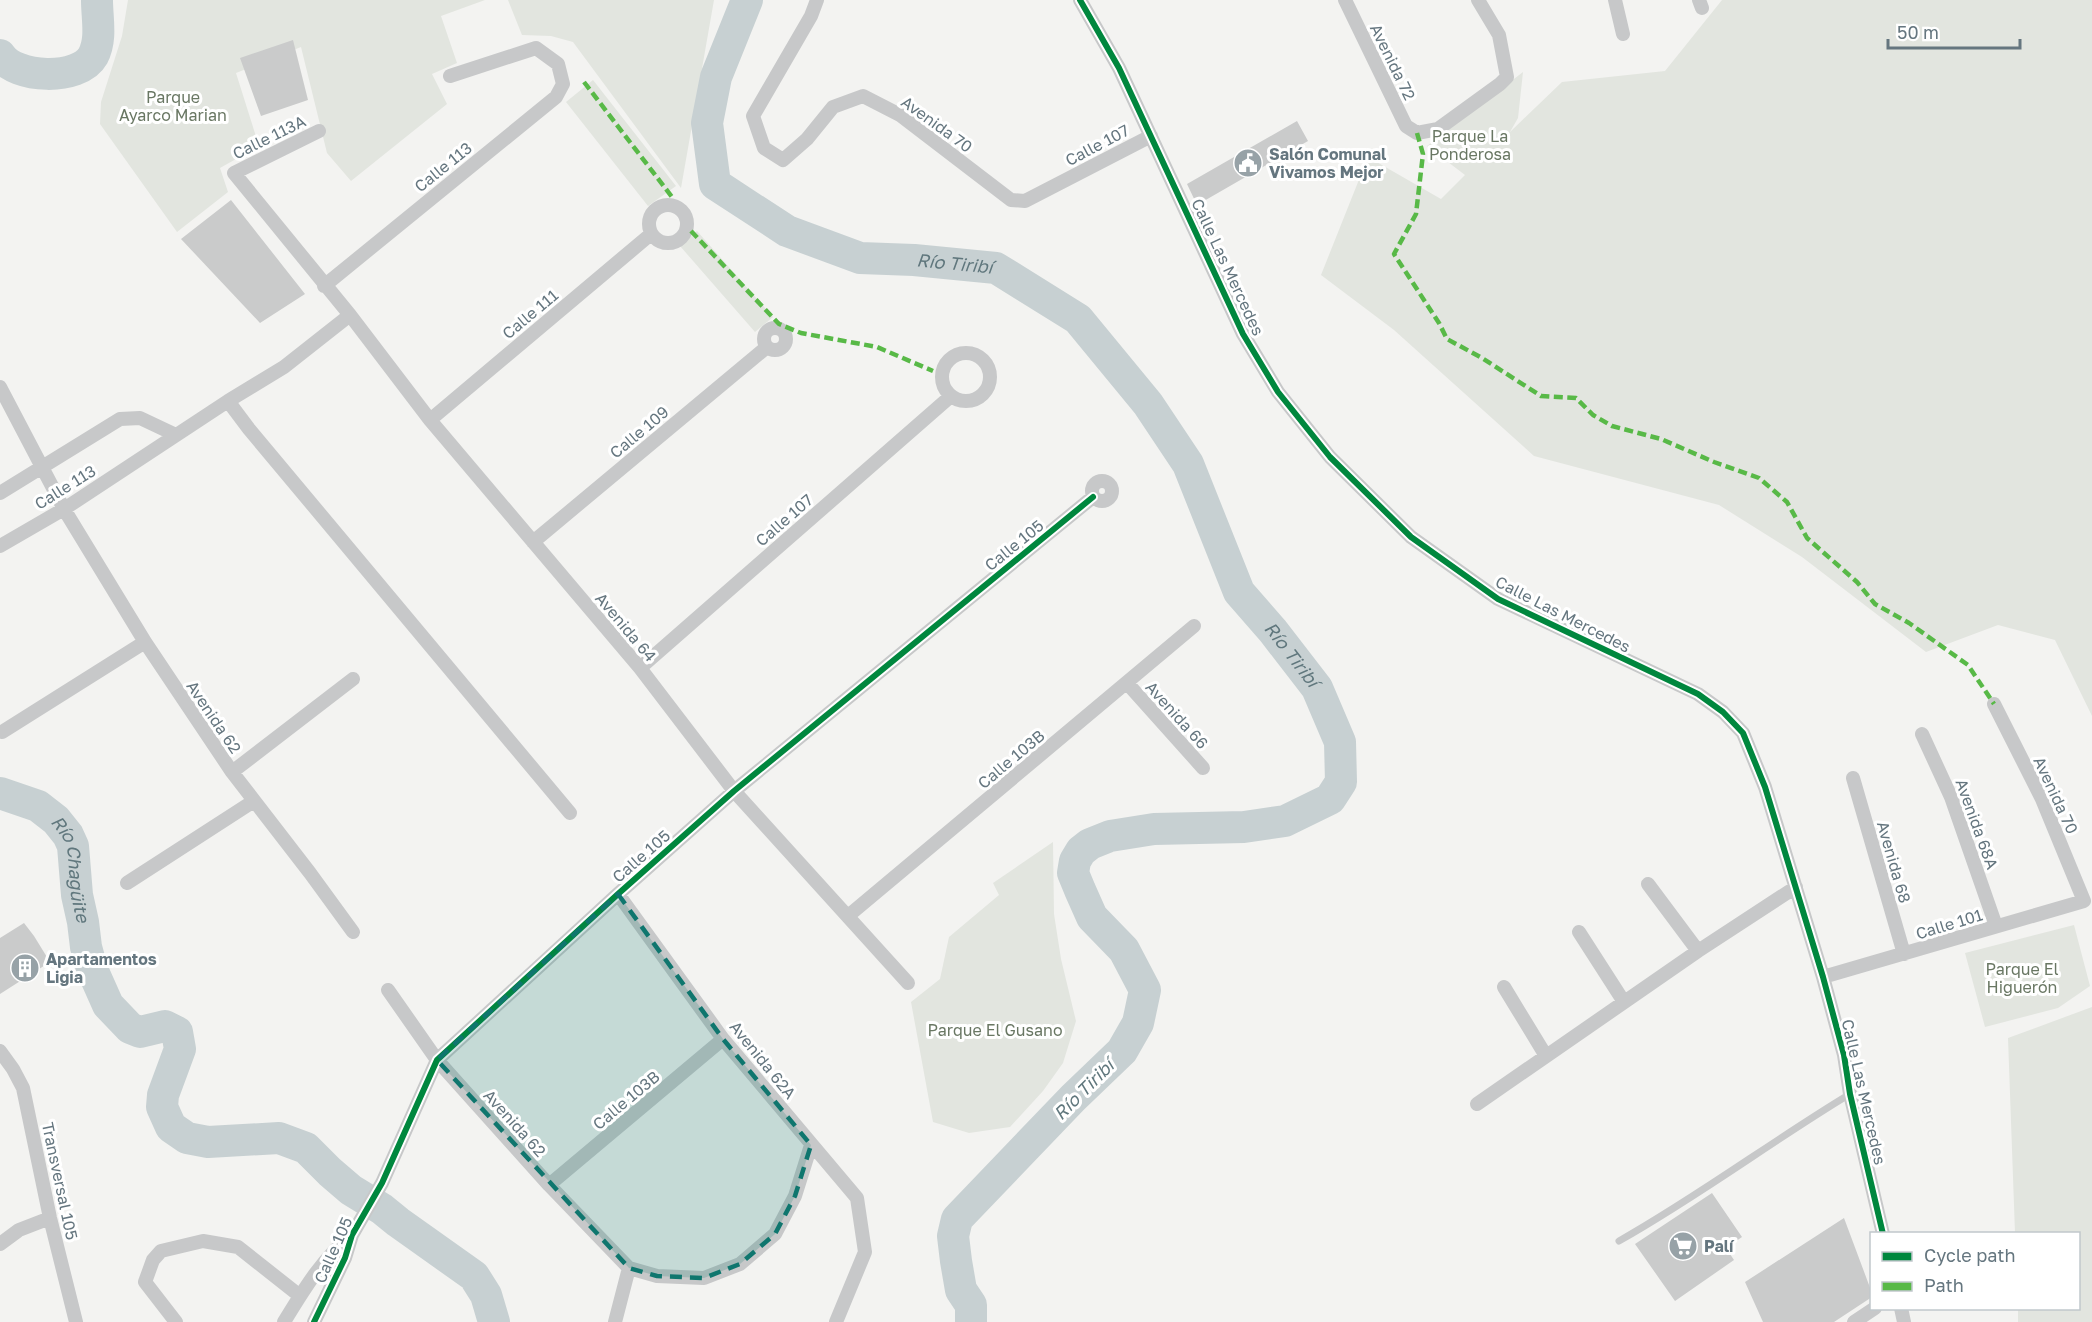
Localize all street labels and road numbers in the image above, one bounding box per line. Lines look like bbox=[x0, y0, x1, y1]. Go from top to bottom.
street label: Avenida 72 bbox=[1366, 21, 1420, 103]
street label: Avenida 70 bbox=[898, 91, 976, 157]
street label: Calle 113A bbox=[229, 111, 309, 163]
street label: Calle 107 bbox=[1062, 120, 1132, 170]
street label: Calle 113 bbox=[410, 138, 476, 196]
street label: Calle Las Mercedes bbox=[1187, 195, 1269, 339]
street label: Calle 111 bbox=[498, 285, 562, 343]
street label: Calle 109 bbox=[606, 402, 672, 462]
street label: Calle 113 bbox=[31, 460, 99, 514]
street label: Calle 107 bbox=[751, 490, 817, 550]
street label: Calle 105 bbox=[980, 515, 1048, 575]
street label: Calle Las Mercedes bbox=[1492, 571, 1634, 657]
street label: Avenida 64 bbox=[591, 588, 661, 666]
street label: Avenida 62 bbox=[182, 677, 246, 757]
street label: Avenida 66 bbox=[1141, 677, 1213, 753]
street label: Calle 103B bbox=[974, 725, 1048, 793]
street label: Avenida 70 bbox=[2029, 753, 2083, 837]
street label: Avenida 68A bbox=[1951, 776, 2003, 872]
street label: Avenida 68 bbox=[1873, 819, 1915, 905]
street label: Calle 105 bbox=[608, 825, 674, 887]
street label: Calle 101 bbox=[1913, 904, 1985, 944]
street label: Avenida 62A bbox=[726, 1017, 801, 1103]
street label: Calle Las Mercedes bbox=[1838, 1017, 1890, 1167]
street label: Calle 103B bbox=[589, 1066, 663, 1134]
street label: Avenida 62 bbox=[480, 1085, 550, 1161]
street label: Transversal 105 bbox=[38, 1120, 82, 1242]
street label: Calle 105 bbox=[310, 1214, 356, 1286]

